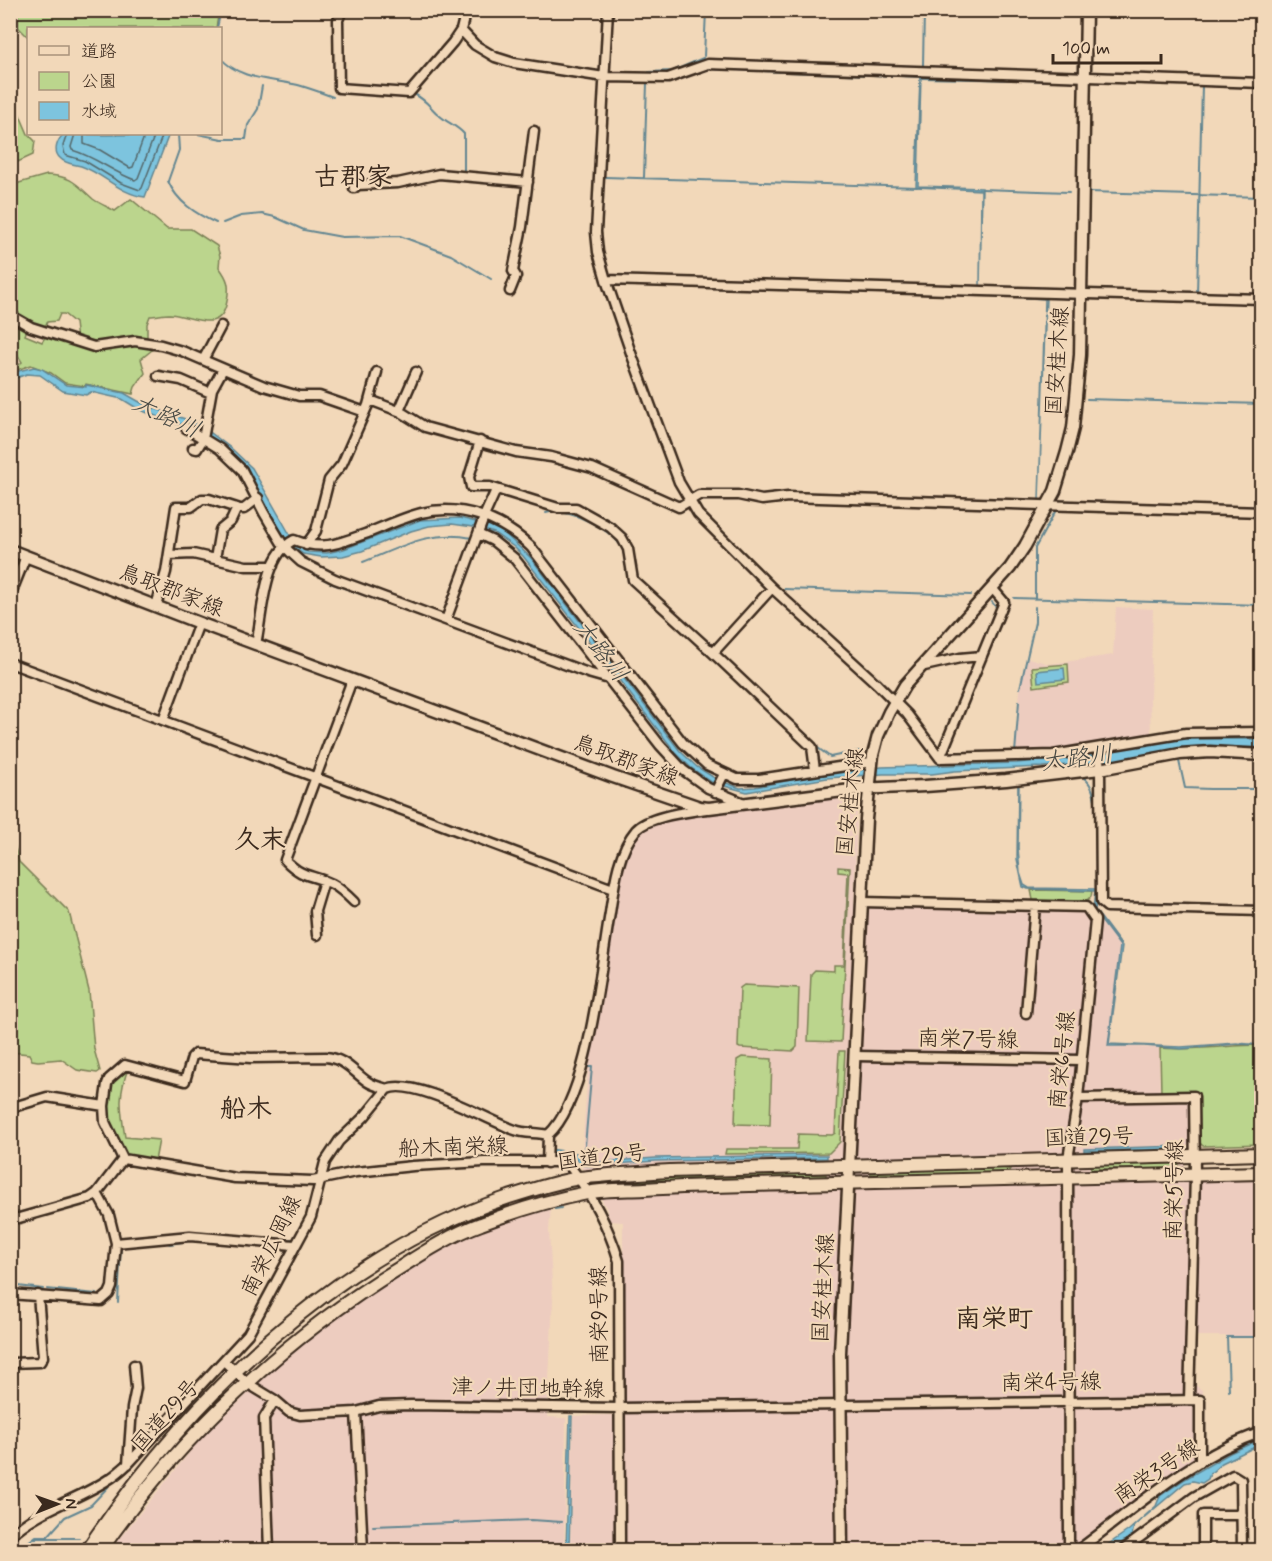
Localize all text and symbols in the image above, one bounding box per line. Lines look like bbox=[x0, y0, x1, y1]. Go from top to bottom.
legend bbox=[27, 27, 222, 135]
scale bar bbox=[1053, 27, 1161, 65]
text: 100 m bbox=[1062, 37, 1110, 61]
text: 道路 bbox=[81, 40, 117, 64]
text: 公園 bbox=[81, 70, 117, 94]
text: 水域 bbox=[81, 100, 117, 124]
district label: 古郡家 bbox=[314, 161, 392, 195]
street label: 国安桂木線 bbox=[1040, 305, 1076, 417]
water label: 大路川 bbox=[127, 388, 205, 446]
street label: 鳥取郡家線 bbox=[115, 558, 227, 624]
water label: 大路川 bbox=[566, 613, 634, 689]
street label: 鳥取郡家線 bbox=[570, 729, 682, 793]
water label: 大路川 bbox=[1039, 739, 1115, 779]
street label: 国安桂木線 bbox=[831, 746, 871, 858]
district label: 久末 bbox=[234, 824, 286, 858]
street label: 南栄6号線 bbox=[1044, 1009, 1082, 1111]
street label: 南栄7号線 bbox=[917, 1025, 1019, 1055]
district label: 船木 bbox=[220, 1093, 272, 1127]
street label: 国道29号 bbox=[1044, 1122, 1134, 1154]
street label: 船木南栄線 bbox=[398, 1132, 508, 1164]
street label: 国道29号 bbox=[556, 1139, 648, 1177]
street label: 南栄5号線 bbox=[1160, 1139, 1190, 1241]
street label: 南栄広岡線 bbox=[235, 1190, 309, 1302]
street label: 国安桂木線 bbox=[807, 1232, 841, 1344]
street label: 南栄9号線 bbox=[585, 1265, 615, 1365]
district label: 南栄町 bbox=[955, 1303, 1033, 1337]
street label: 南栄4号線 bbox=[1000, 1368, 1102, 1398]
street label: 国道29号 bbox=[126, 1373, 206, 1459]
street label: 津ノ井団地幹線 bbox=[451, 1374, 605, 1404]
street label: 南栄3号線 bbox=[1109, 1433, 1205, 1511]
north arrow bbox=[27, 1474, 87, 1534]
text: N bbox=[60, 1498, 81, 1509]

